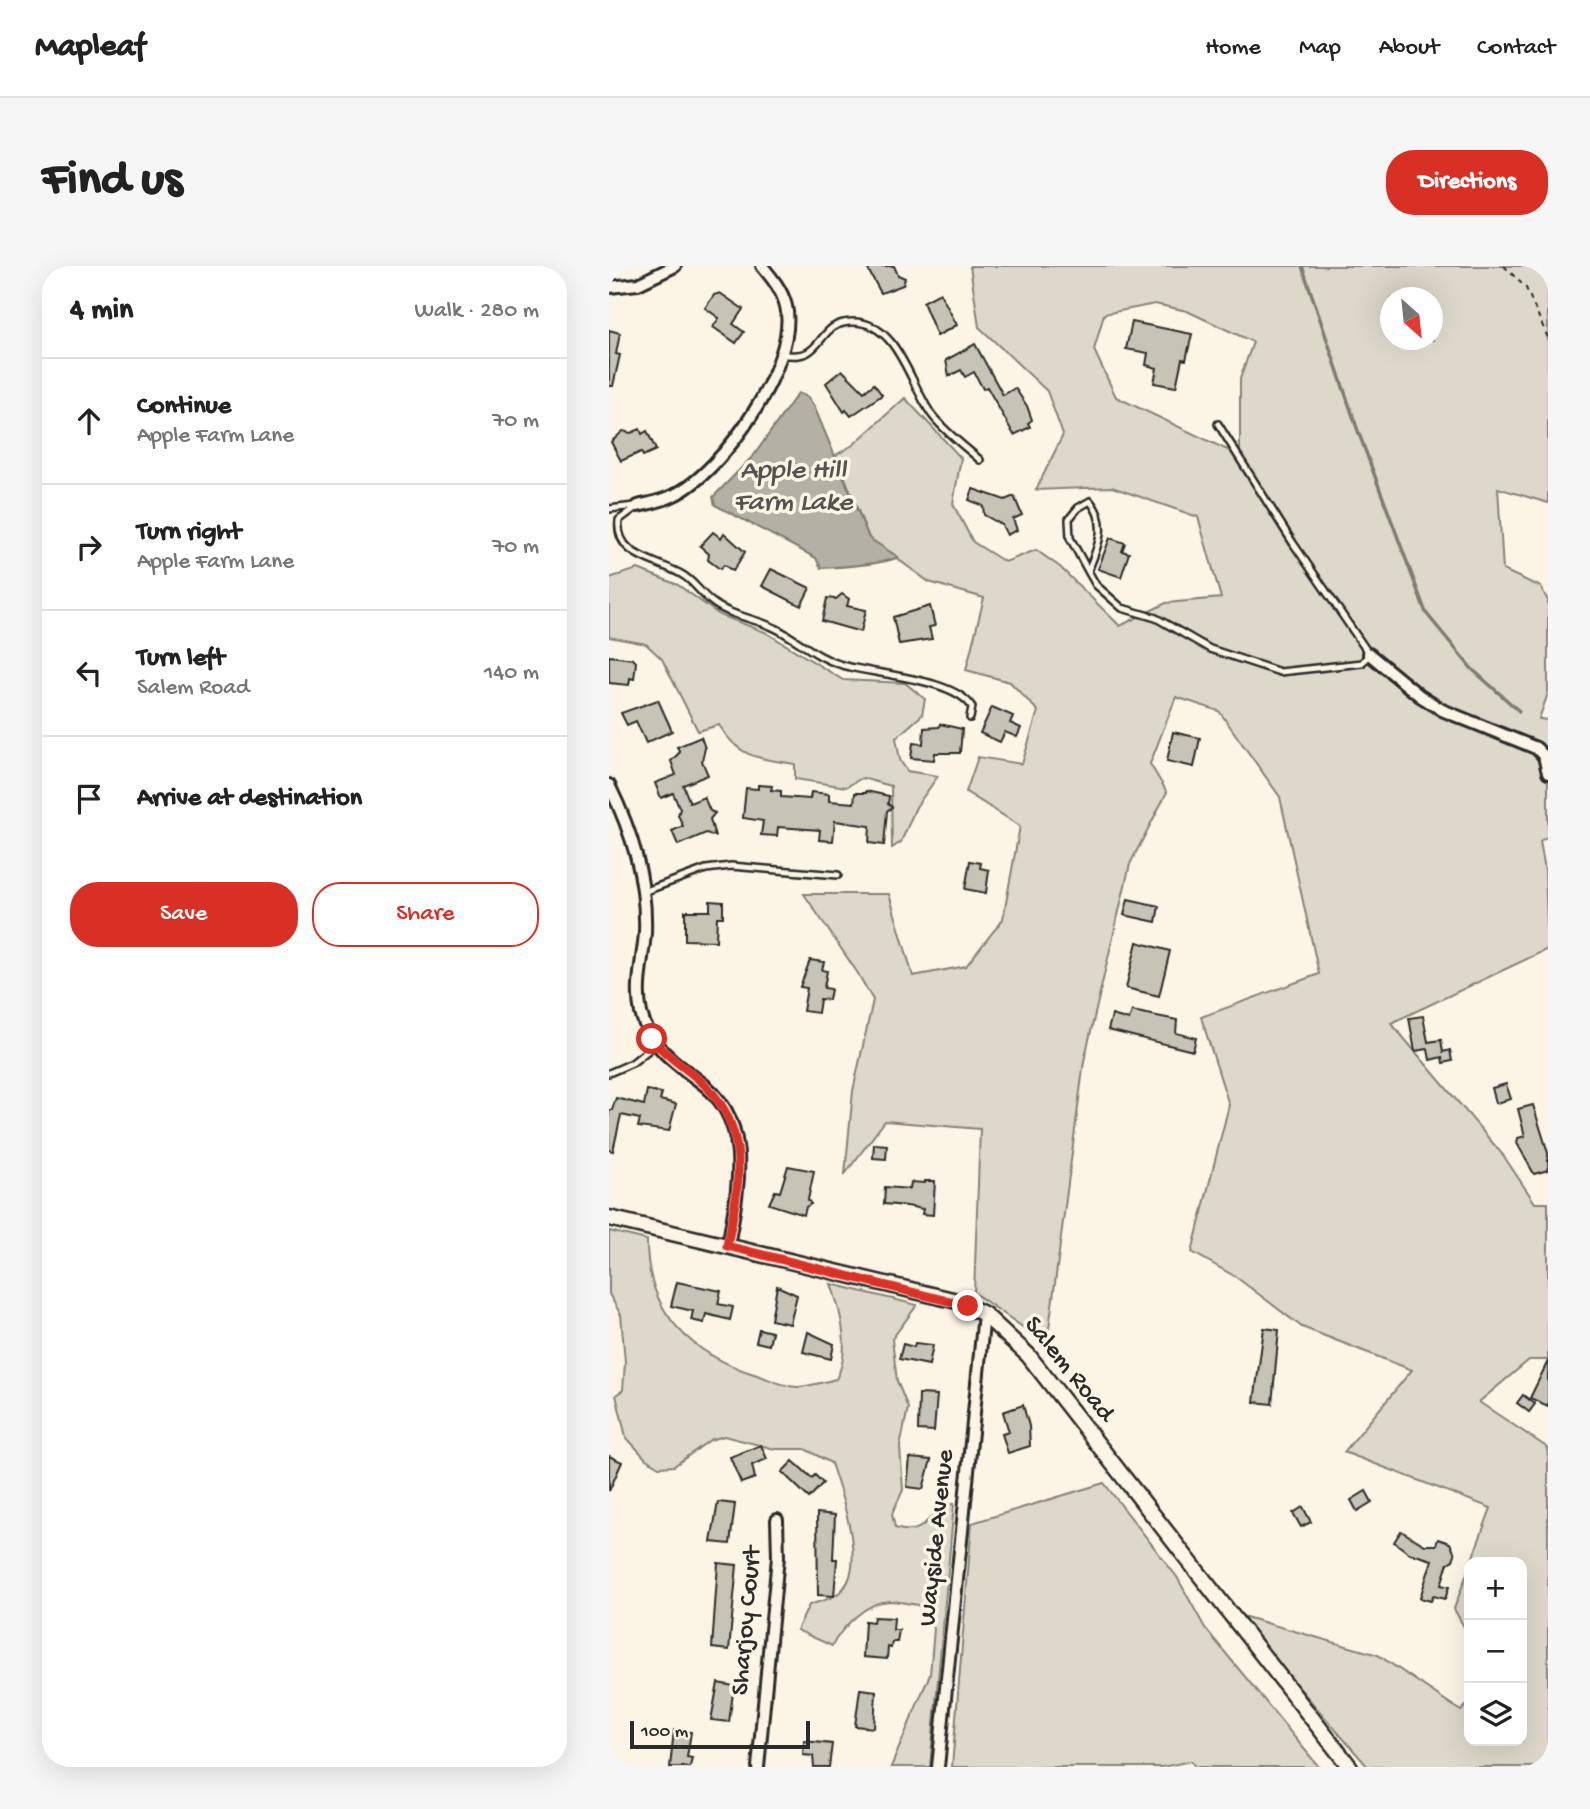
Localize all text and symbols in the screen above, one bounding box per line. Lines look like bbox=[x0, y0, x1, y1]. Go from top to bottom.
text: Mapleaf bbox=[35, 29, 145, 67]
text: Home bbox=[1205, 34, 1261, 63]
text: Map bbox=[1299, 34, 1341, 63]
text: About bbox=[1379, 34, 1439, 63]
text: Contact bbox=[1477, 34, 1555, 63]
button: Directions bbox=[1386, 150, 1548, 215]
text: Find us bbox=[42, 153, 182, 211]
north arrow bbox=[1380, 287, 1443, 350]
text: 4 min bbox=[70, 294, 133, 329]
text: Walk · 280 m bbox=[415, 298, 539, 325]
text: Continue bbox=[137, 392, 231, 423]
icon: ahead bbox=[70, 402, 108, 440]
text: 70 m bbox=[492, 408, 539, 435]
text: Apple Farm Lane bbox=[137, 423, 294, 450]
water label: Apple Hill Farm Lake bbox=[733, 455, 854, 520]
text: Turn right bbox=[137, 518, 241, 549]
icon: right bbox=[70, 528, 108, 566]
text: 70 m bbox=[492, 534, 539, 561]
text: Apple Farm Lane bbox=[137, 549, 294, 576]
text: Turn left bbox=[137, 644, 225, 675]
icon: left bbox=[70, 654, 108, 692]
text: 140 m bbox=[484, 660, 539, 687]
text: Salem Road bbox=[137, 675, 249, 702]
icon: arrive bbox=[70, 780, 108, 818]
text: Arrive at destination bbox=[137, 784, 362, 815]
button: Save bbox=[70, 882, 298, 947]
button: Share bbox=[312, 882, 539, 947]
route start bbox=[636, 1023, 667, 1054]
route end bbox=[952, 1290, 983, 1321]
street label: Salem Road bbox=[1016, 1311, 1121, 1430]
street label: Wayside Avenue bbox=[913, 1448, 963, 1628]
street label: Sharjoy Court bbox=[726, 1543, 770, 1697]
map controls bbox=[1464, 1557, 1527, 1746]
button: + bbox=[1464, 1557, 1527, 1620]
button: − bbox=[1464, 1620, 1527, 1683]
button: layers bbox=[1464, 1683, 1527, 1746]
scale bar bbox=[630, 1718, 810, 1750]
text: 100 m bbox=[641, 1721, 688, 1744]

